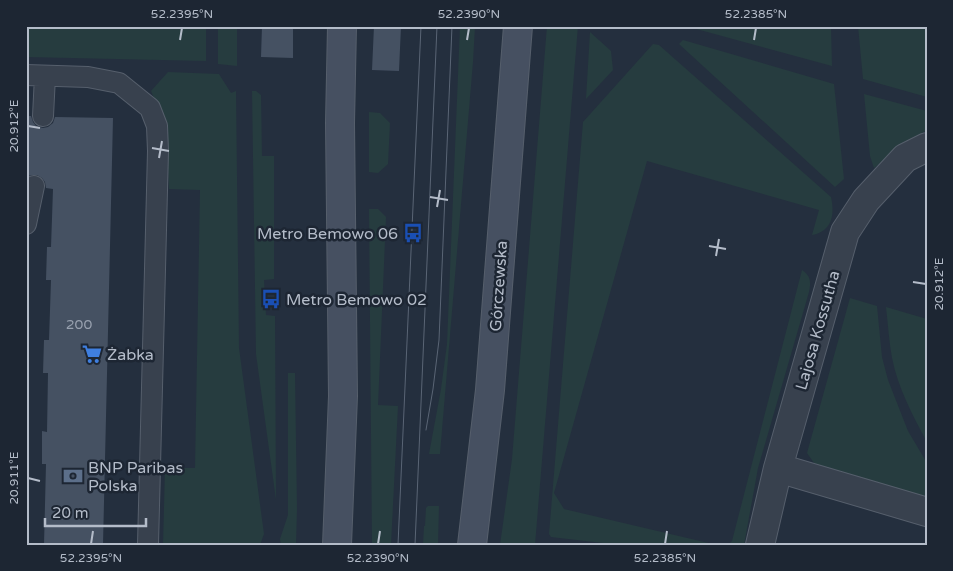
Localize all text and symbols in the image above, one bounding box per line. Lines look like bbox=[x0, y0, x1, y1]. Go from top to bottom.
text: 52.2395°N bbox=[151, 7, 213, 21]
text: 52.2390°N bbox=[438, 7, 500, 21]
text: 52.2385°N bbox=[725, 7, 787, 21]
text: 20.912°E bbox=[7, 99, 21, 153]
bus stop icon: Metro Bemowo 06 bbox=[402, 222, 424, 244]
place label: Metro Bemowo 06 bbox=[257, 224, 398, 244]
street label: Górczewska bbox=[486, 240, 512, 332]
text: 20.912°E bbox=[932, 257, 946, 311]
street label: Lajosa Kossutha bbox=[791, 268, 845, 392]
bus stop icon: Metro Bemowo 02 bbox=[260, 288, 282, 310]
place label: Metro Bemowo 02 bbox=[286, 290, 427, 310]
house number: 200 bbox=[66, 316, 92, 333]
supermarket icon: Żabka bbox=[81, 343, 103, 365]
place label: Żabka bbox=[107, 345, 154, 365]
text: 20.911°E bbox=[7, 451, 21, 505]
place label: BNP Paribas Polska bbox=[88, 458, 183, 496]
bank icon: BNP Paribas Polska bbox=[62, 465, 84, 487]
scale bar bbox=[45, 496, 146, 528]
text: 20 m bbox=[52, 504, 89, 522]
text: 52.2395°N bbox=[60, 551, 122, 565]
text: 52.2390°N bbox=[347, 551, 409, 565]
text: 52.2385°N bbox=[634, 551, 696, 565]

